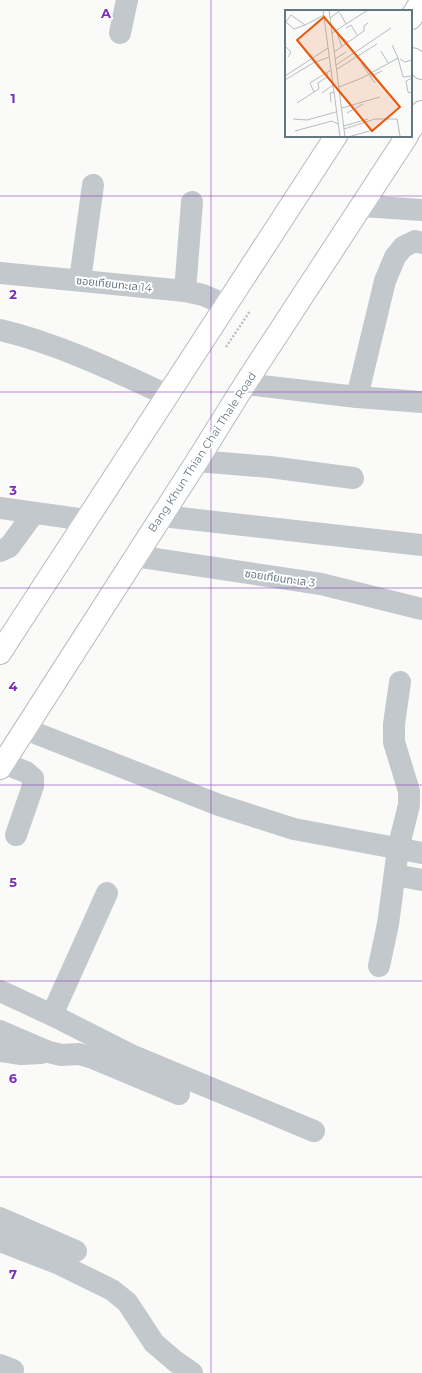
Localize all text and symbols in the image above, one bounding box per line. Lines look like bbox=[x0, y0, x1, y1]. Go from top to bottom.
text: A bbox=[100, 5, 112, 21]
inset map bbox=[285, 10, 412, 137]
text: 1 bbox=[10, 90, 16, 106]
street label: ซอยเทียนทะเล 14 bbox=[75, 273, 153, 295]
text: 2 bbox=[9, 286, 17, 302]
street label: Bang Khun Thian Chai Thale Road bbox=[145, 369, 259, 535]
text: 3 bbox=[8, 482, 17, 498]
street label: ซอยเทียนทะเล 3 bbox=[244, 566, 316, 590]
text: 4 bbox=[9, 678, 18, 694]
text: 5 bbox=[9, 874, 17, 890]
text: 6 bbox=[9, 1070, 18, 1086]
text: 7 bbox=[9, 1266, 17, 1282]

